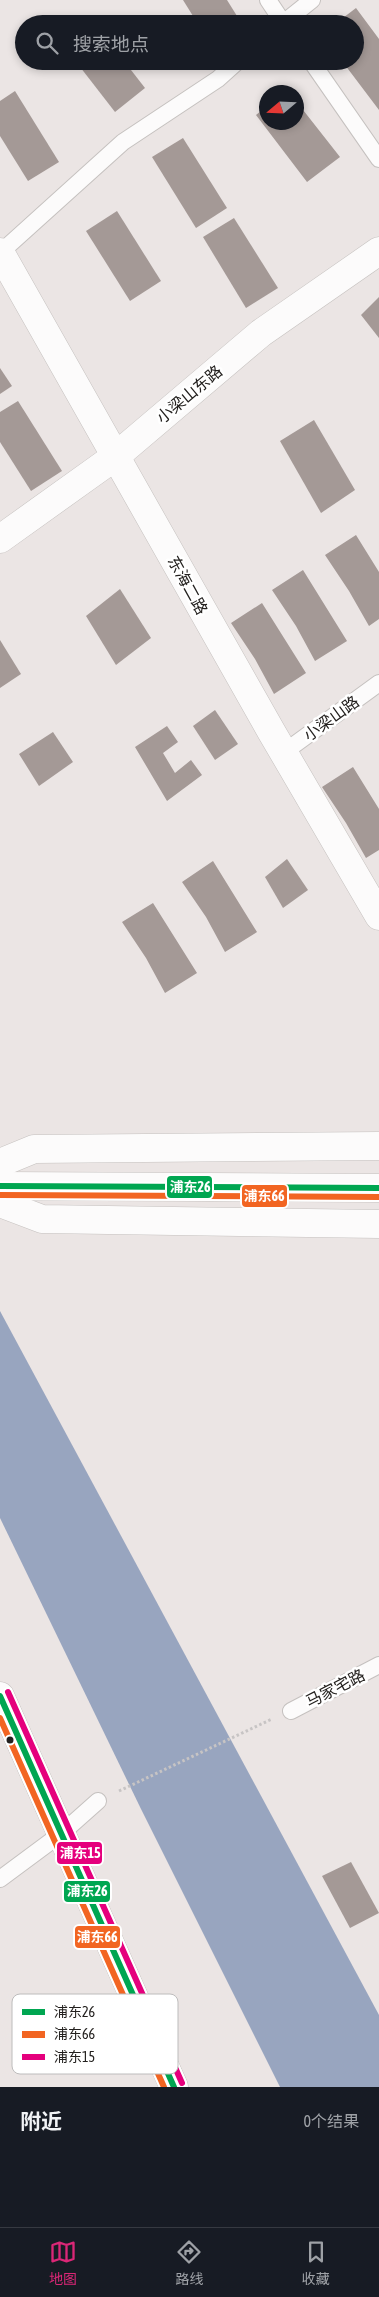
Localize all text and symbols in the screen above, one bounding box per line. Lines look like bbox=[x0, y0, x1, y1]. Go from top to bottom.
search box bbox=[15, 15, 364, 70]
icon: search bbox=[33, 29, 61, 57]
text: 搜索地点 bbox=[73, 33, 149, 55]
north arrow bbox=[259, 85, 304, 130]
street label: 小梁山东路 bbox=[153, 361, 225, 427]
street label: 东海二路 bbox=[165, 553, 211, 617]
street label: 小梁山路 bbox=[300, 692, 362, 744]
line badge: 浦东26 bbox=[166, 1175, 213, 1199]
text: 浦东26 bbox=[169, 1179, 211, 1195]
line badge: 浦东66 bbox=[241, 1184, 288, 1208]
text: 浦东66 bbox=[243, 1188, 285, 1204]
street label: 马家宅路 bbox=[302, 1665, 368, 1711]
unlabelled marker bbox=[5, 1735, 15, 1745]
line badge: 浦东15 bbox=[56, 1841, 103, 1865]
text: 浦东15 bbox=[59, 1845, 101, 1861]
line badge: 浦东26 bbox=[63, 1880, 111, 1903]
text: 浦东26 bbox=[66, 1883, 108, 1899]
line badge: 浦东66 bbox=[74, 1925, 121, 1949]
text: 浦东66 bbox=[76, 1929, 118, 1945]
legend bbox=[12, 1994, 178, 2074]
text: 浦东26 bbox=[54, 2004, 96, 2020]
text: 浦东66 bbox=[54, 2026, 96, 2042]
text: 浦东15 bbox=[54, 2049, 95, 2065]
text: 附近 bbox=[20, 2109, 62, 2133]
text: 0个结果 bbox=[303, 2112, 359, 2130]
tab: 地图 bbox=[49, 2238, 77, 2288]
tab: 路线 bbox=[175, 2238, 203, 2288]
tab: 收藏 bbox=[302, 2238, 330, 2288]

